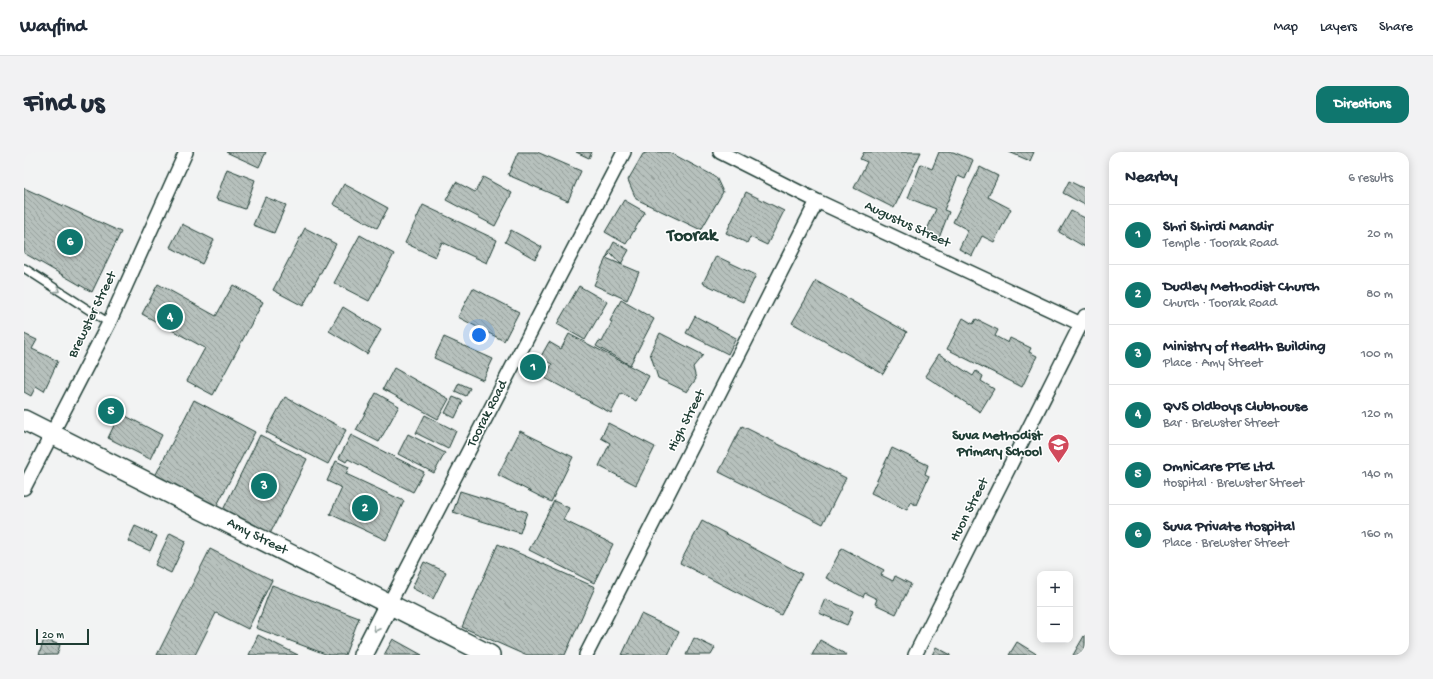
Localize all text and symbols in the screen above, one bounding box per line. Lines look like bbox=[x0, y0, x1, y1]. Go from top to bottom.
text: Wayfind bbox=[20, 16, 86, 39]
text: Map bbox=[1274, 19, 1298, 36]
text: Layers bbox=[1320, 19, 1357, 36]
text: Share bbox=[1379, 19, 1413, 36]
button: Directions bbox=[1316, 86, 1409, 123]
text: Find us bbox=[24, 88, 104, 121]
text: Nearby bbox=[1125, 168, 1178, 188]
text: 6 results bbox=[1348, 171, 1393, 186]
street label: Augustus Street bbox=[861, 198, 954, 253]
text: Shri Shirdi Mandir bbox=[1163, 218, 1273, 236]
district label: Toorak bbox=[665, 226, 719, 247]
pin: 6 bbox=[57, 227, 83, 257]
text: 1 bbox=[1135, 227, 1141, 242]
text: 20 m bbox=[1367, 227, 1393, 242]
text: Temple · Toorak Road bbox=[1163, 236, 1278, 251]
street label: Brewster Street bbox=[64, 268, 122, 362]
text: Dudley Methodist Church bbox=[1163, 278, 1320, 296]
one-way arrow bbox=[53, 285, 60, 292]
text: 2 bbox=[1135, 287, 1141, 302]
text: 80 m bbox=[1366, 287, 1393, 302]
text: Church · Toorak Road bbox=[1163, 296, 1277, 311]
pin: 4 bbox=[157, 302, 183, 332]
your location bbox=[469, 325, 489, 345]
text: Ministry of Health Building bbox=[1163, 338, 1326, 356]
text: 3 bbox=[1135, 347, 1141, 362]
text: 100 m bbox=[1361, 347, 1393, 362]
pin: 1 bbox=[520, 352, 546, 382]
text: Place · Amy Street bbox=[1163, 356, 1263, 371]
street label: Toorak Road bbox=[463, 376, 513, 451]
street label: High Street bbox=[664, 386, 710, 455]
pin: 5 bbox=[98, 396, 124, 426]
text: QVS Oldboys Clubhouse bbox=[1163, 398, 1308, 416]
text: 4 bbox=[1135, 407, 1141, 422]
text: 120 m bbox=[1362, 407, 1393, 422]
text: Bar · Brewster Street bbox=[1163, 416, 1279, 431]
place label: Suva Methodist Primary School bbox=[952, 428, 1043, 461]
school or university icon: Suva Methodist Primary School bbox=[1045, 431, 1071, 464]
text: OmniCare PTE Ltd bbox=[1163, 458, 1273, 476]
text: 5 bbox=[1135, 467, 1141, 482]
text: 140 m bbox=[1362, 467, 1393, 482]
pin: 3 bbox=[251, 471, 277, 501]
street label: Huon Street bbox=[947, 474, 994, 545]
text: Hospital · Brewster Street bbox=[1163, 476, 1304, 491]
pin: 2 bbox=[352, 493, 378, 523]
street label: Amy Street bbox=[224, 515, 291, 560]
text: Suva Private Hospital bbox=[1163, 518, 1295, 536]
text: 6 bbox=[1135, 527, 1141, 542]
text: 160 m bbox=[1361, 527, 1393, 542]
text: Place · Brewster Street bbox=[1163, 536, 1289, 551]
map controls bbox=[1037, 571, 1073, 643]
button: + bbox=[1037, 571, 1073, 607]
button: − bbox=[1037, 607, 1073, 643]
one-way arrow bbox=[373, 625, 381, 632]
scale bar bbox=[36, 627, 89, 646]
text: 20 m bbox=[42, 630, 64, 642]

